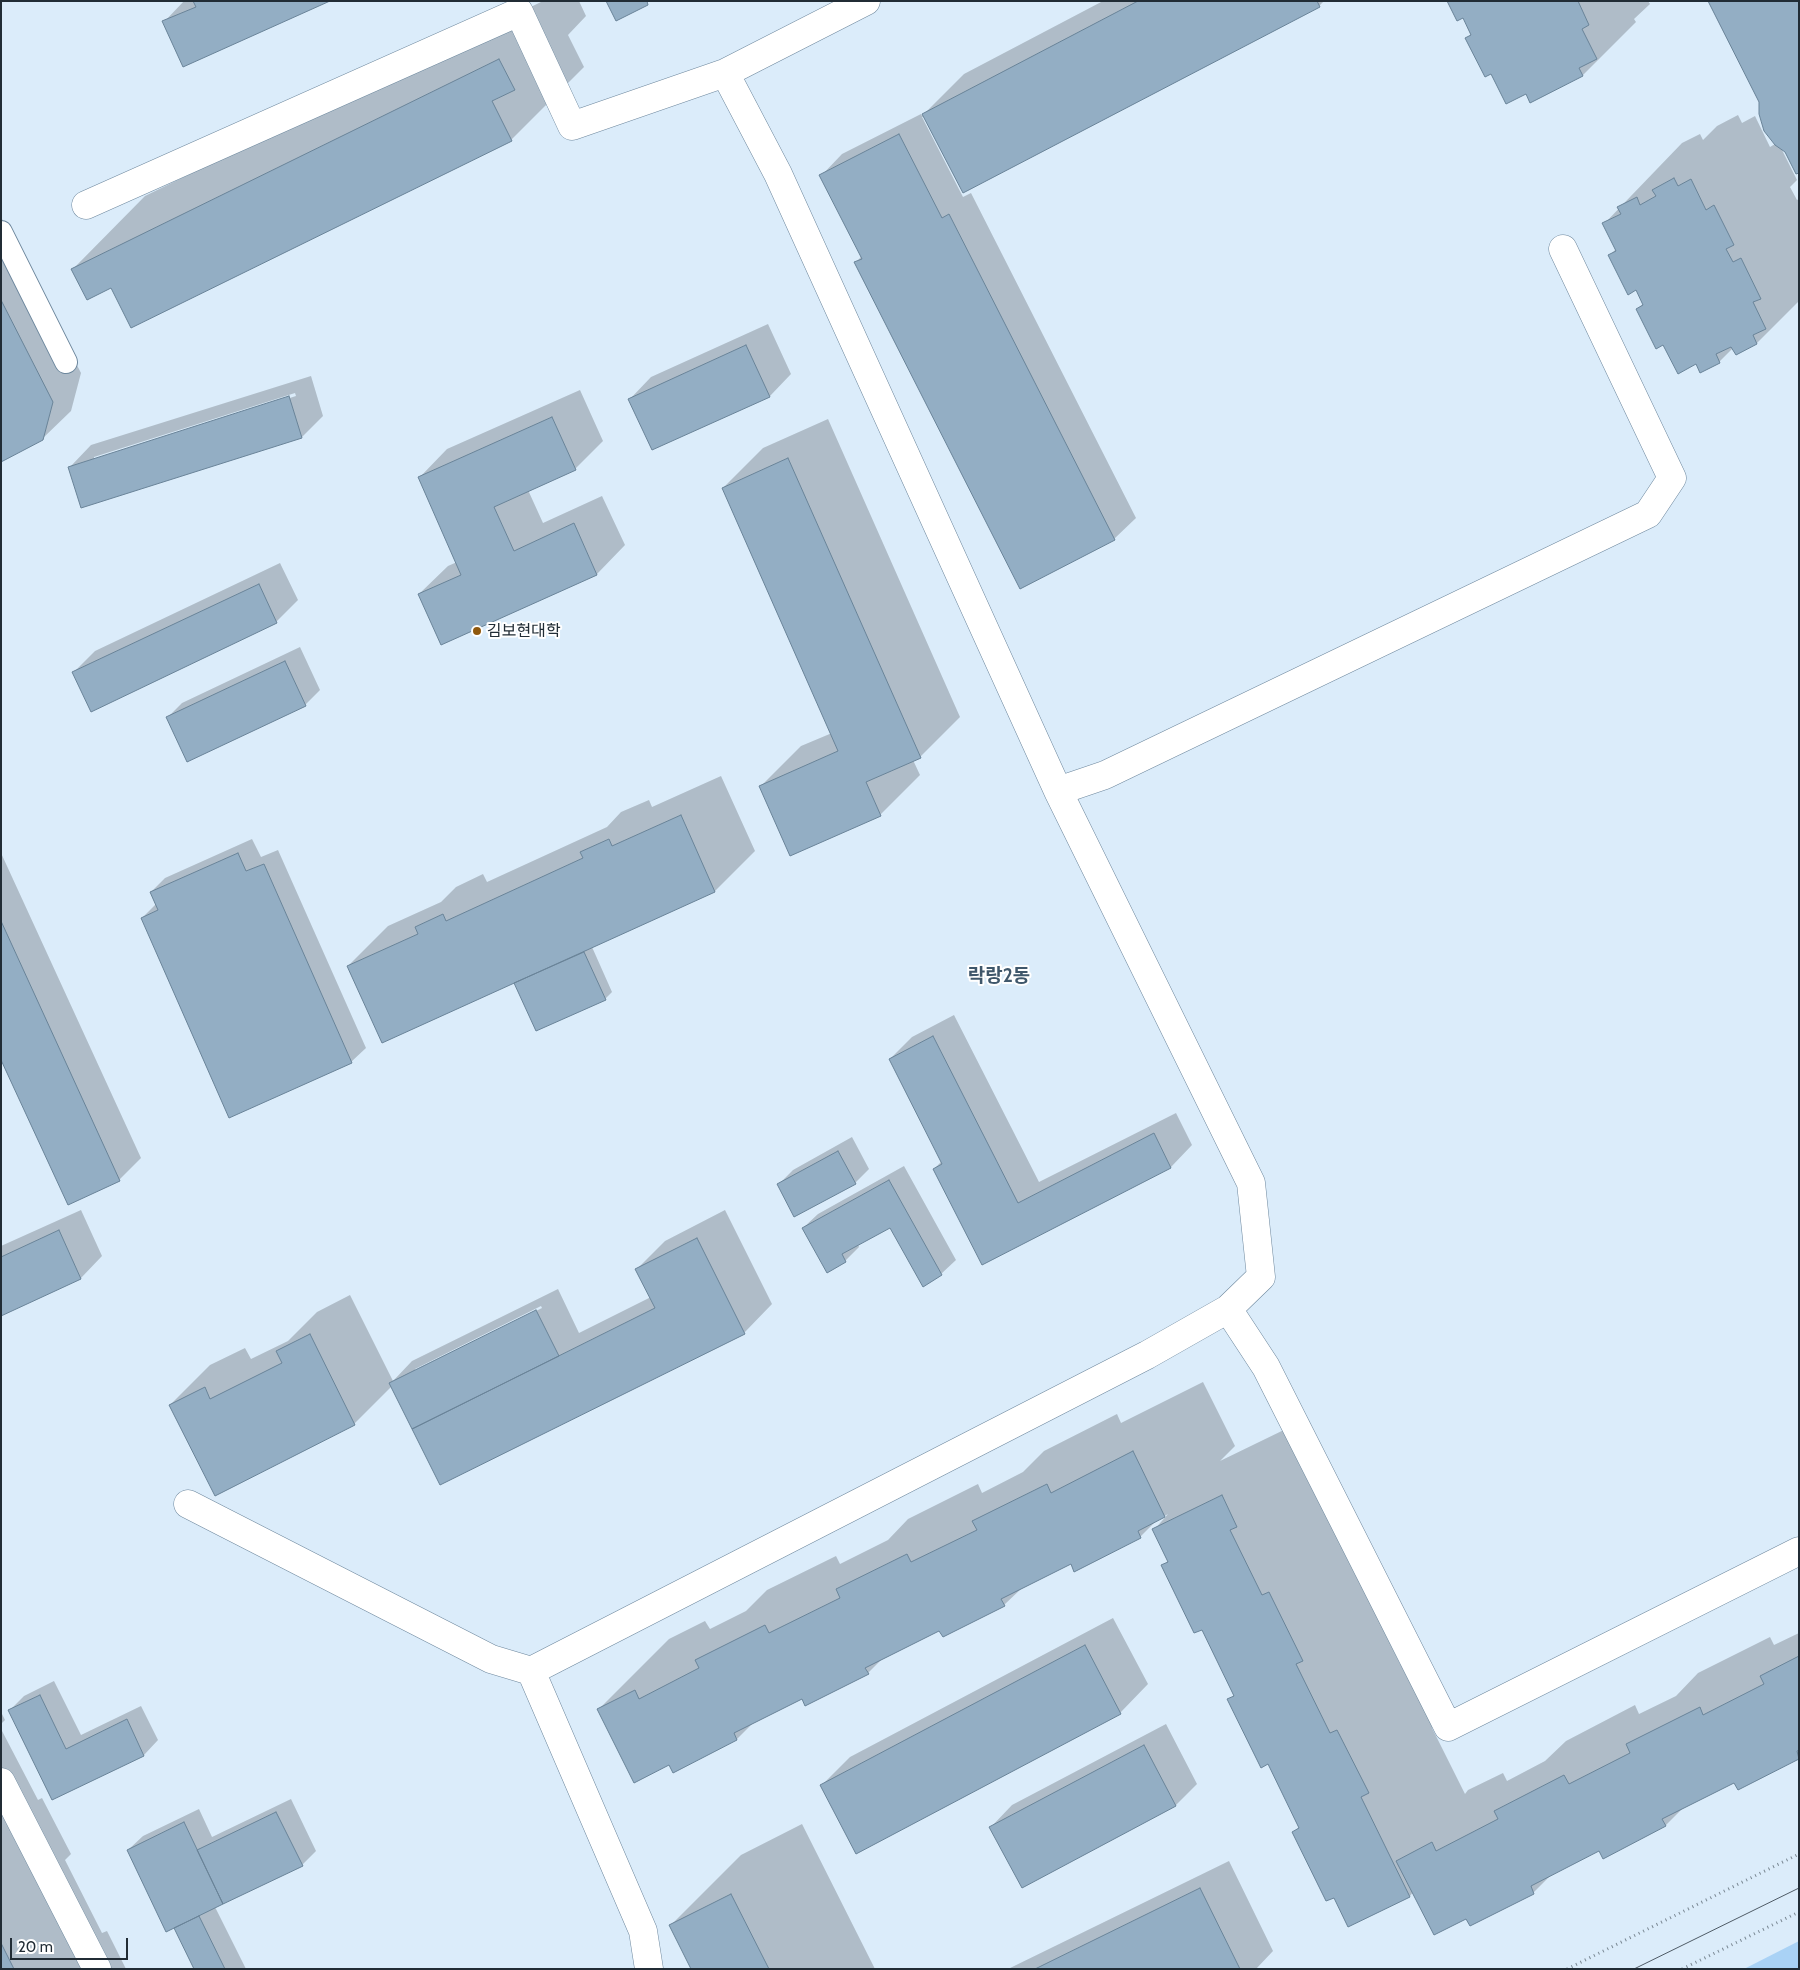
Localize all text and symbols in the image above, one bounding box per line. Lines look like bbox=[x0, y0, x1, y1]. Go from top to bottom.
place label: 김보현대학 bbox=[487, 621, 561, 641]
marker: 김보현대학 bbox=[471, 625, 483, 637]
district label: 락랑2동 bbox=[968, 965, 1030, 987]
scale bar bbox=[12, 1928, 130, 1960]
text: 20 m bbox=[18, 1938, 53, 1956]

